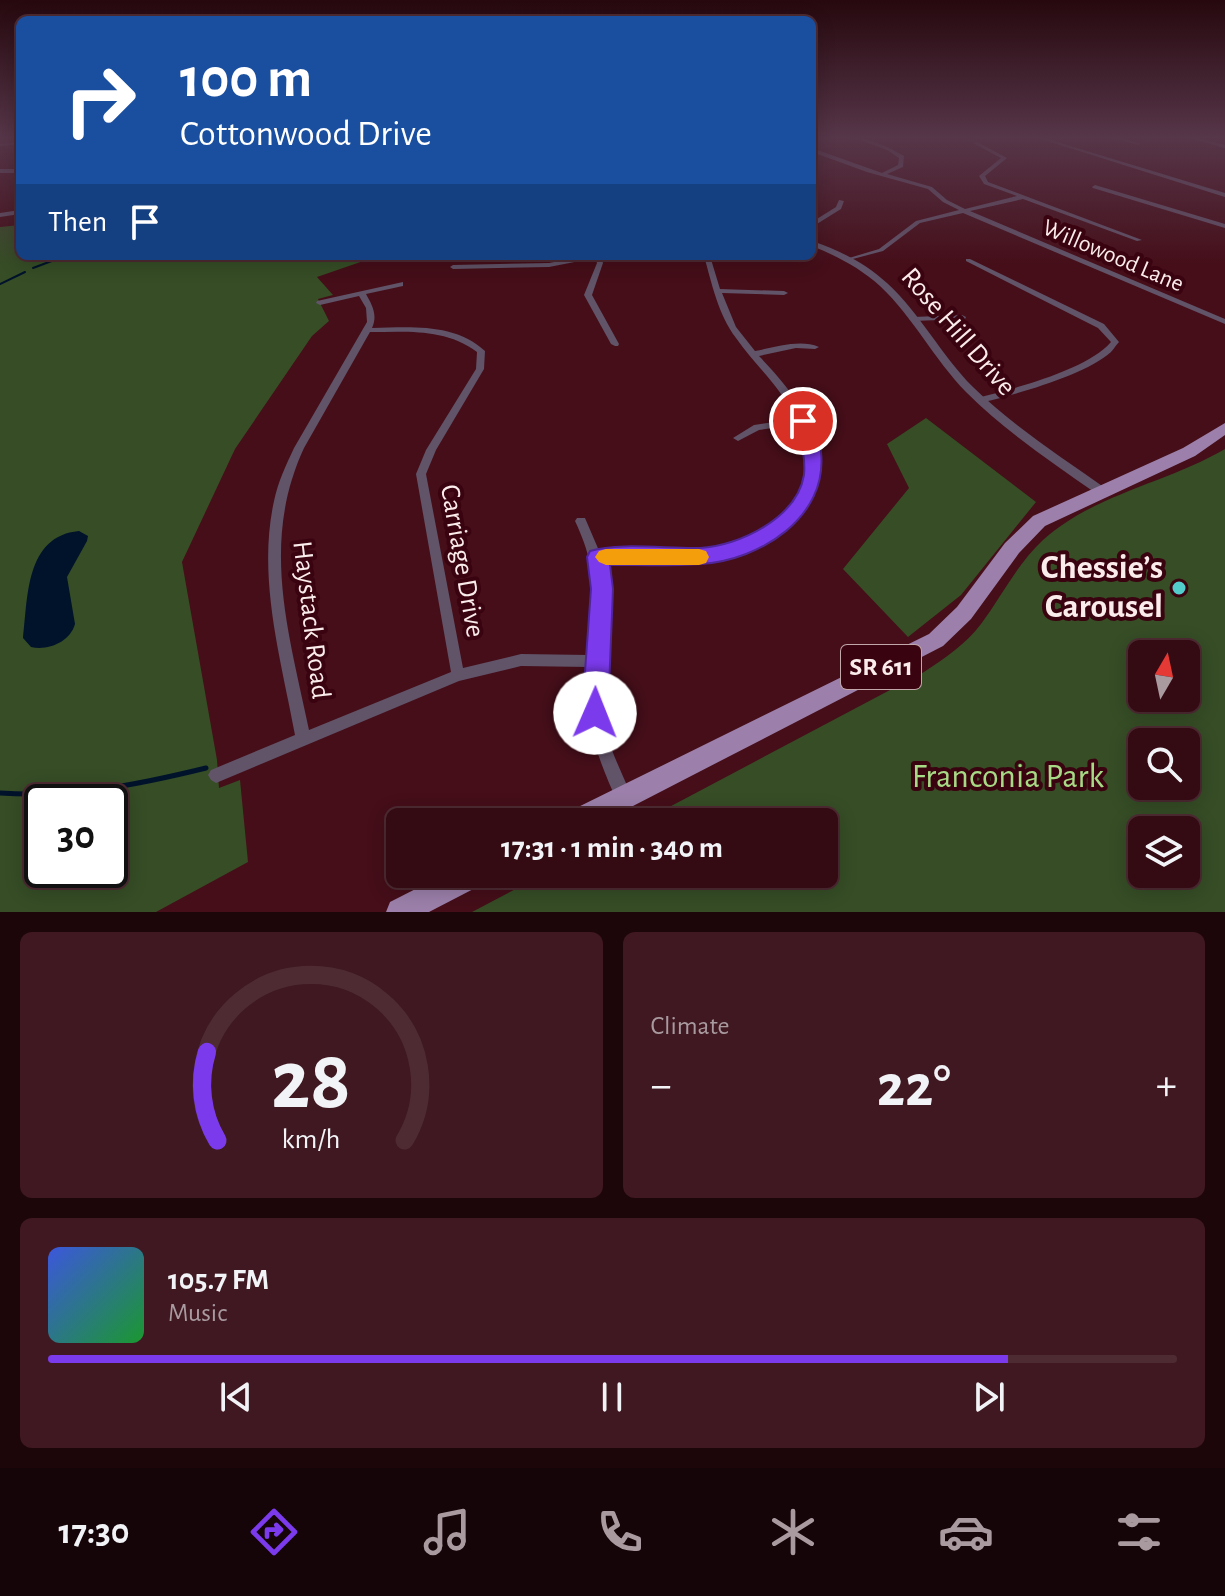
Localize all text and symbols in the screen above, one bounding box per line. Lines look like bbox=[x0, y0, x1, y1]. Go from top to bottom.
icon: right bbox=[48, 48, 152, 152]
text: 100 m bbox=[180, 51, 312, 107]
text: Cottonwood Drive bbox=[180, 116, 432, 152]
icon: arrive bbox=[123, 200, 167, 244]
text: Then bbox=[48, 207, 107, 237]
street label: Willowood Lane bbox=[1039, 216, 1187, 296]
street label: Rose Hill Drive bbox=[895, 263, 1021, 401]
pin bbox=[769, 387, 837, 455]
icon: arrive bbox=[781, 399, 825, 443]
street label: Carriage Drive bbox=[435, 483, 489, 639]
street label: Haystack Road bbox=[287, 539, 335, 701]
place label: Chessie’s Carousel bbox=[1041, 551, 1163, 624]
marker: Chessie’s Carousel bbox=[1170, 579, 1188, 597]
north arrow bbox=[1128, 640, 1200, 712]
map controls bbox=[1128, 640, 1200, 888]
road number: SR 611 bbox=[841, 645, 921, 689]
position arrow bbox=[553, 671, 637, 755]
button: search bbox=[1128, 728, 1200, 800]
park label: Franconia Park bbox=[912, 760, 1105, 794]
speed limit sign: 30 bbox=[24, 784, 128, 888]
button: layers bbox=[1128, 816, 1200, 888]
text: 17:31 · 1 min · 340 m bbox=[501, 833, 723, 863]
text: Climate bbox=[651, 1013, 729, 1039]
text: 28 bbox=[271, 1040, 351, 1124]
text: 22° bbox=[877, 1057, 951, 1117]
text: − bbox=[651, 1064, 672, 1108]
text: + bbox=[1156, 1064, 1177, 1108]
text: km/h bbox=[282, 1125, 341, 1154]
text: 105.7 FM bbox=[168, 1265, 269, 1295]
text: Music bbox=[168, 1300, 227, 1326]
icon: previous bbox=[214, 1375, 258, 1419]
icon: pause bbox=[590, 1375, 634, 1419]
icon: next bbox=[967, 1375, 1011, 1419]
icon: directions bbox=[246, 1504, 302, 1560]
icon: music bbox=[419, 1504, 475, 1560]
icon: phone bbox=[592, 1504, 648, 1560]
icon: climate bbox=[765, 1504, 821, 1560]
icon: car bbox=[938, 1504, 994, 1560]
icon: filters bbox=[1111, 1504, 1167, 1560]
text: 17:30 bbox=[58, 1514, 129, 1550]

